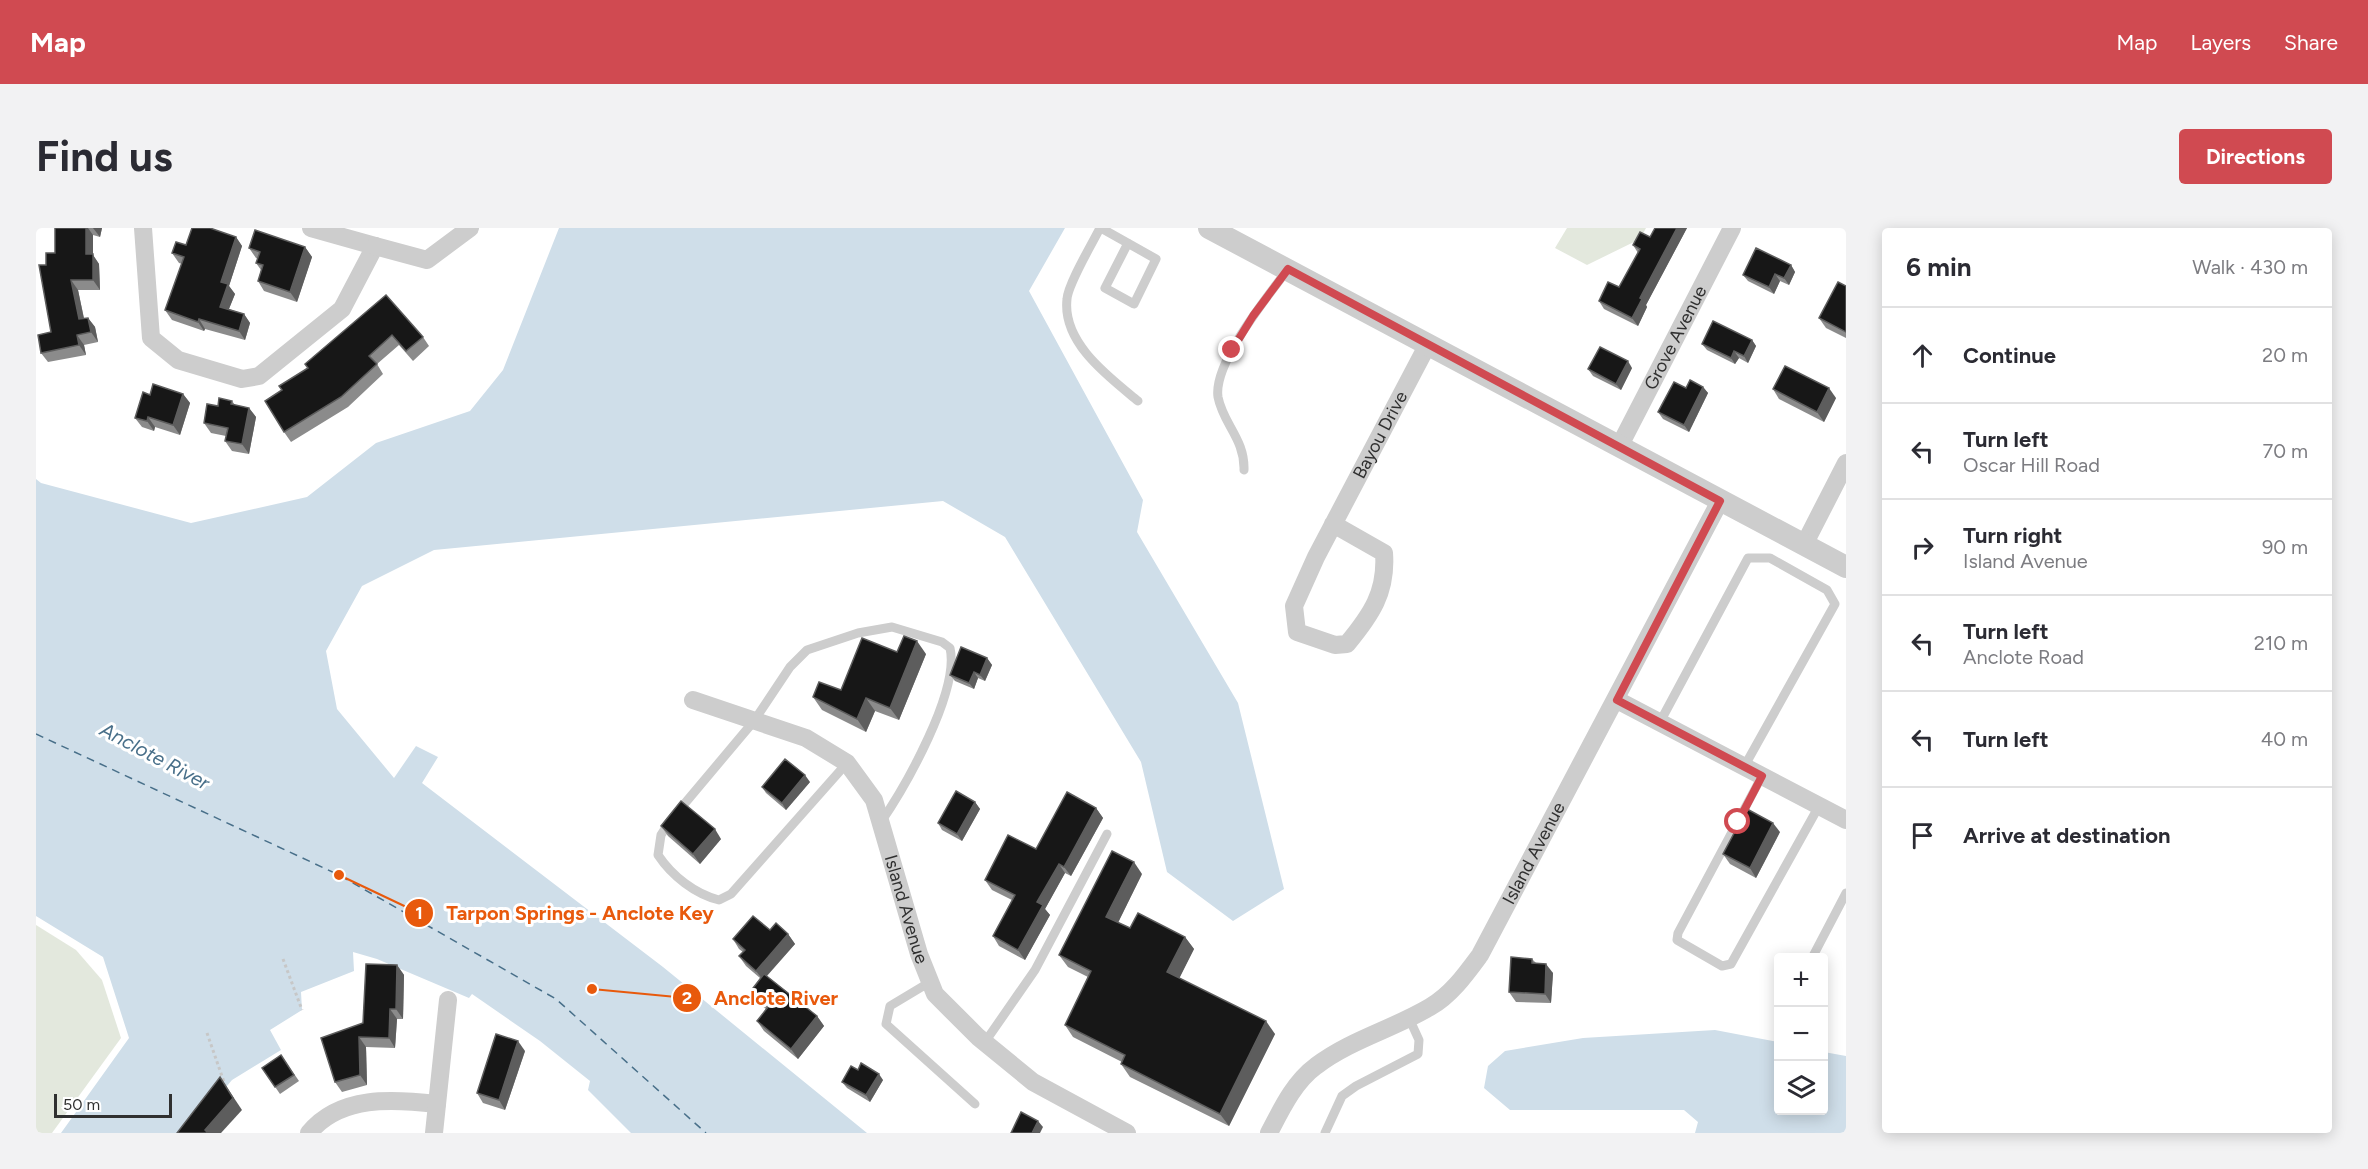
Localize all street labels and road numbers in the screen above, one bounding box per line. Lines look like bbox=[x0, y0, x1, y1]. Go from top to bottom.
street label: Grove Avenue bbox=[1639, 282, 1711, 394]
street label: Bayou Drive bbox=[1348, 387, 1412, 482]
street label: Island Avenue bbox=[1498, 798, 1570, 908]
street label: Island Avenue bbox=[880, 852, 933, 967]

